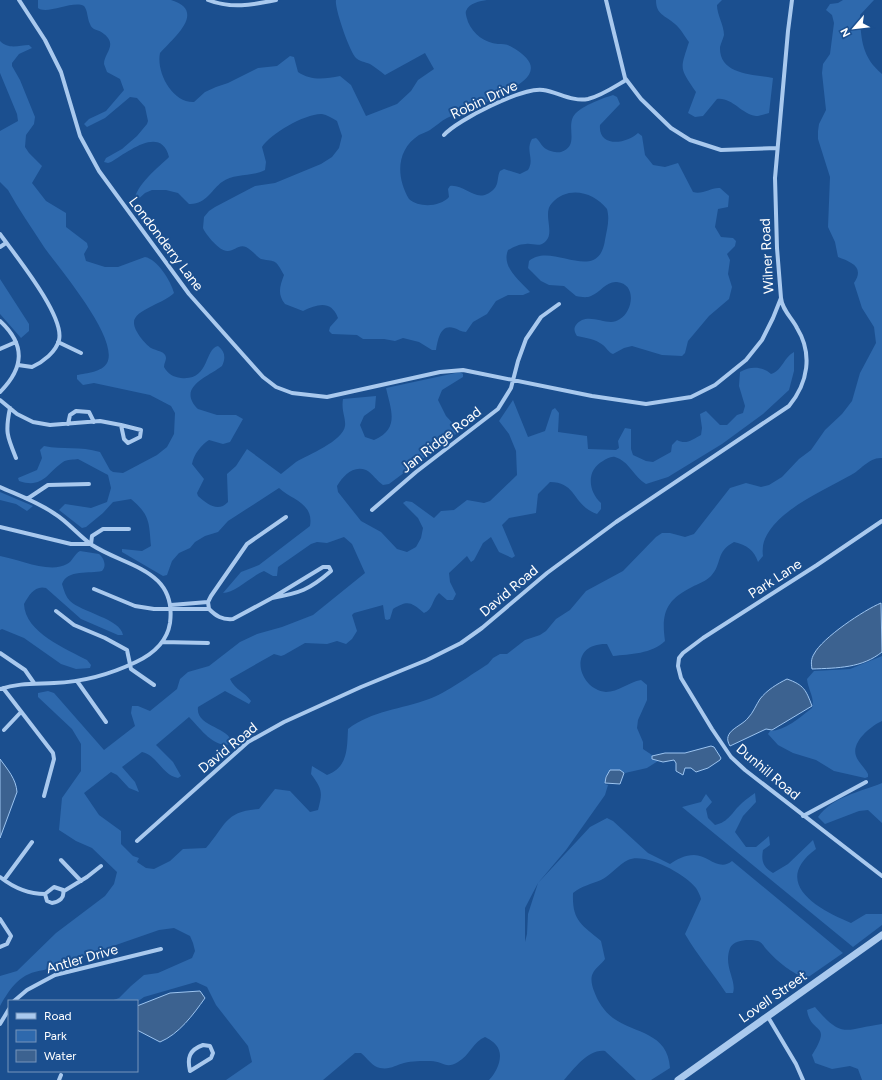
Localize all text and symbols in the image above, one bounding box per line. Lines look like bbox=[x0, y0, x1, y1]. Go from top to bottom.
north arrow bbox=[834, 8, 874, 48]
text: N bbox=[838, 26, 853, 39]
street label: Robin Drive bbox=[448, 77, 521, 123]
street label: Londonderry Lane bbox=[125, 194, 207, 295]
street label: Wilner Road bbox=[757, 218, 777, 294]
street label: Jan Ridge Road bbox=[397, 403, 485, 477]
street label: Park Lane bbox=[745, 555, 805, 602]
street label: David Road bbox=[476, 562, 542, 620]
street label: David Road bbox=[195, 719, 261, 777]
street label: Dunhill Road bbox=[733, 740, 803, 804]
street label: Antler Drive bbox=[44, 941, 120, 977]
street label: Lovell Street bbox=[736, 967, 810, 1027]
legend bbox=[8, 1000, 138, 1072]
text: Road bbox=[44, 1009, 72, 1023]
text: Park bbox=[44, 1029, 67, 1043]
text: Water bbox=[44, 1049, 76, 1063]

